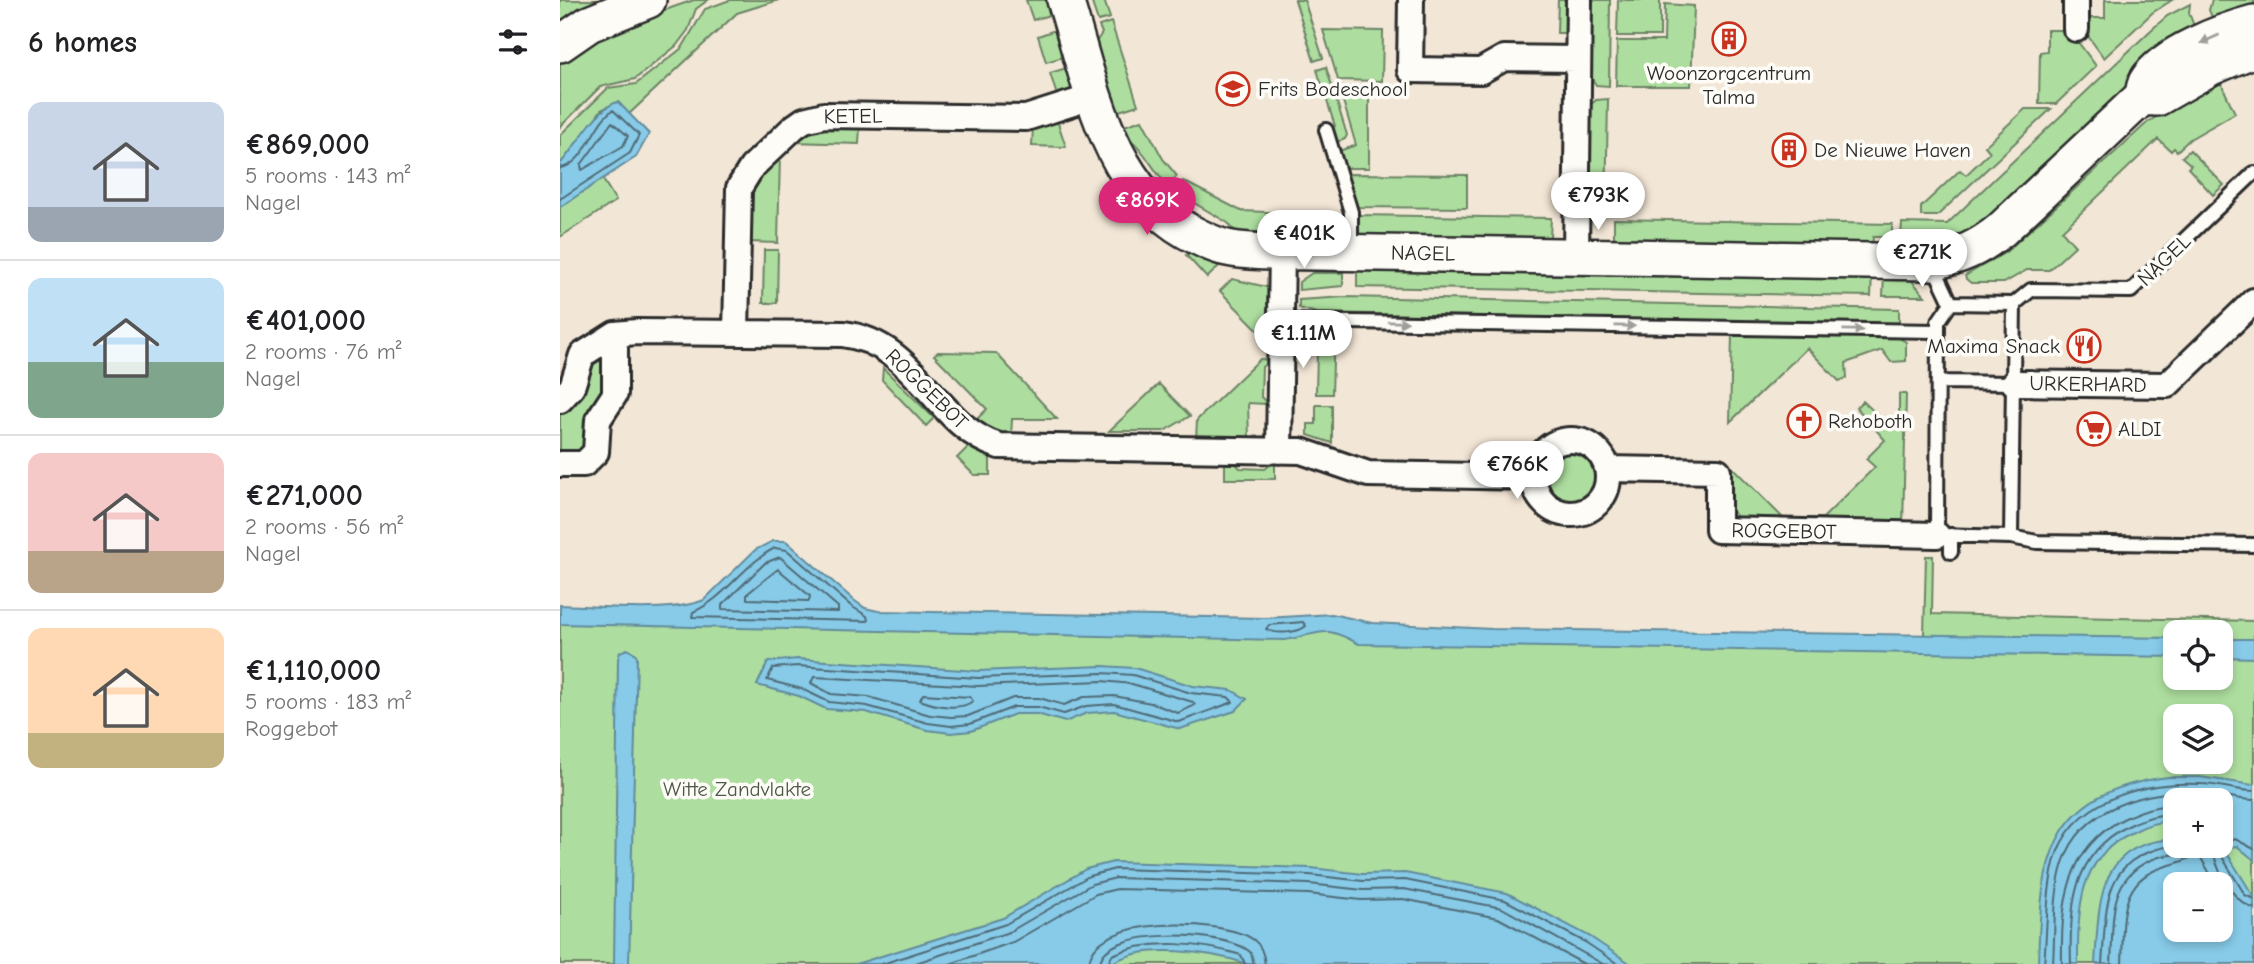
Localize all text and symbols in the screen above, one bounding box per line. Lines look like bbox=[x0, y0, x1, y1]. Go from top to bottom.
building icon: Woonzorgcentrum Talma bbox=[1710, 20, 1748, 58]
icon: filters bbox=[494, 23, 532, 61]
text: 6 homes bbox=[28, 25, 137, 60]
one-way arrow bbox=[2200, 33, 2220, 45]
place label: Woonzorgcentrum Talma bbox=[1647, 61, 1811, 109]
school or university icon: Frits Bodeschool bbox=[1214, 70, 1252, 108]
place label: Frits Bodeschool bbox=[1258, 77, 1408, 101]
street label: KETEL bbox=[824, 103, 883, 129]
text: €869,000 bbox=[245, 127, 370, 162]
icon: home bbox=[84, 130, 168, 214]
building icon: De Nieuwe Haven bbox=[1770, 131, 1808, 169]
place label: De Nieuwe Haven bbox=[1814, 138, 1971, 162]
text: 5 rooms · 143 m² bbox=[245, 162, 411, 189]
pin: €793K bbox=[1549, 173, 1647, 232]
pin: €869K bbox=[1098, 177, 1196, 237]
text: €793K bbox=[1567, 181, 1629, 208]
text: €869K bbox=[1115, 186, 1179, 213]
text: Nagel bbox=[245, 189, 301, 216]
pin: €401K bbox=[1255, 210, 1353, 270]
text: €401K bbox=[1273, 219, 1335, 246]
street label: NAGEL bbox=[2133, 229, 2196, 291]
pin: €271K bbox=[1873, 230, 1971, 289]
text: €271K bbox=[1892, 238, 1952, 265]
street label: NAGEL bbox=[1391, 240, 1456, 266]
text: €401,000 bbox=[245, 303, 366, 338]
icon: home bbox=[84, 306, 168, 390]
pin: €1.11M bbox=[1246, 310, 1360, 370]
one-way arrow bbox=[1387, 316, 1409, 328]
text: €1.11M bbox=[1270, 319, 1336, 346]
one-way arrow bbox=[1615, 320, 1637, 332]
one-way arrow bbox=[1842, 324, 1864, 336]
restaurant icon: Maxima Snack bbox=[2065, 327, 2103, 365]
place label: Maxima Snack bbox=[1927, 334, 2060, 358]
text: 2 rooms · 76 m² bbox=[245, 338, 401, 365]
street label: ROGGEBOT bbox=[881, 344, 973, 434]
text: Nagel bbox=[245, 365, 301, 392]
street label: URKERHARD bbox=[2029, 371, 2147, 397]
church icon: Rehoboth bbox=[1785, 402, 1823, 440]
place label: Rehoboth bbox=[1828, 409, 1913, 433]
supermarket icon: ALDI bbox=[2075, 410, 2113, 448]
place label: ALDI bbox=[2118, 417, 2162, 441]
pin: €766K bbox=[1468, 442, 1566, 501]
text: €766K bbox=[1486, 450, 1548, 477]
text: €271,000 bbox=[245, 478, 363, 513]
icon: home bbox=[84, 481, 168, 565]
text: 2 rooms · 56 m² bbox=[245, 513, 403, 540]
street label: ROGGEBOT bbox=[1731, 518, 1837, 544]
text: Nagel bbox=[245, 540, 301, 567]
map controls bbox=[2163, 620, 2233, 942]
button: locate bbox=[2163, 620, 2233, 690]
text: €1,110,000 bbox=[245, 653, 381, 688]
icon: home bbox=[84, 656, 168, 740]
text: 5 rooms · 183 m² bbox=[245, 688, 411, 715]
button: layers bbox=[2163, 704, 2233, 774]
text: Roggebot bbox=[245, 715, 337, 742]
park label: Witte Zandvlakte bbox=[663, 777, 811, 801]
button: + bbox=[2163, 788, 2233, 858]
button: − bbox=[2163, 872, 2233, 942]

